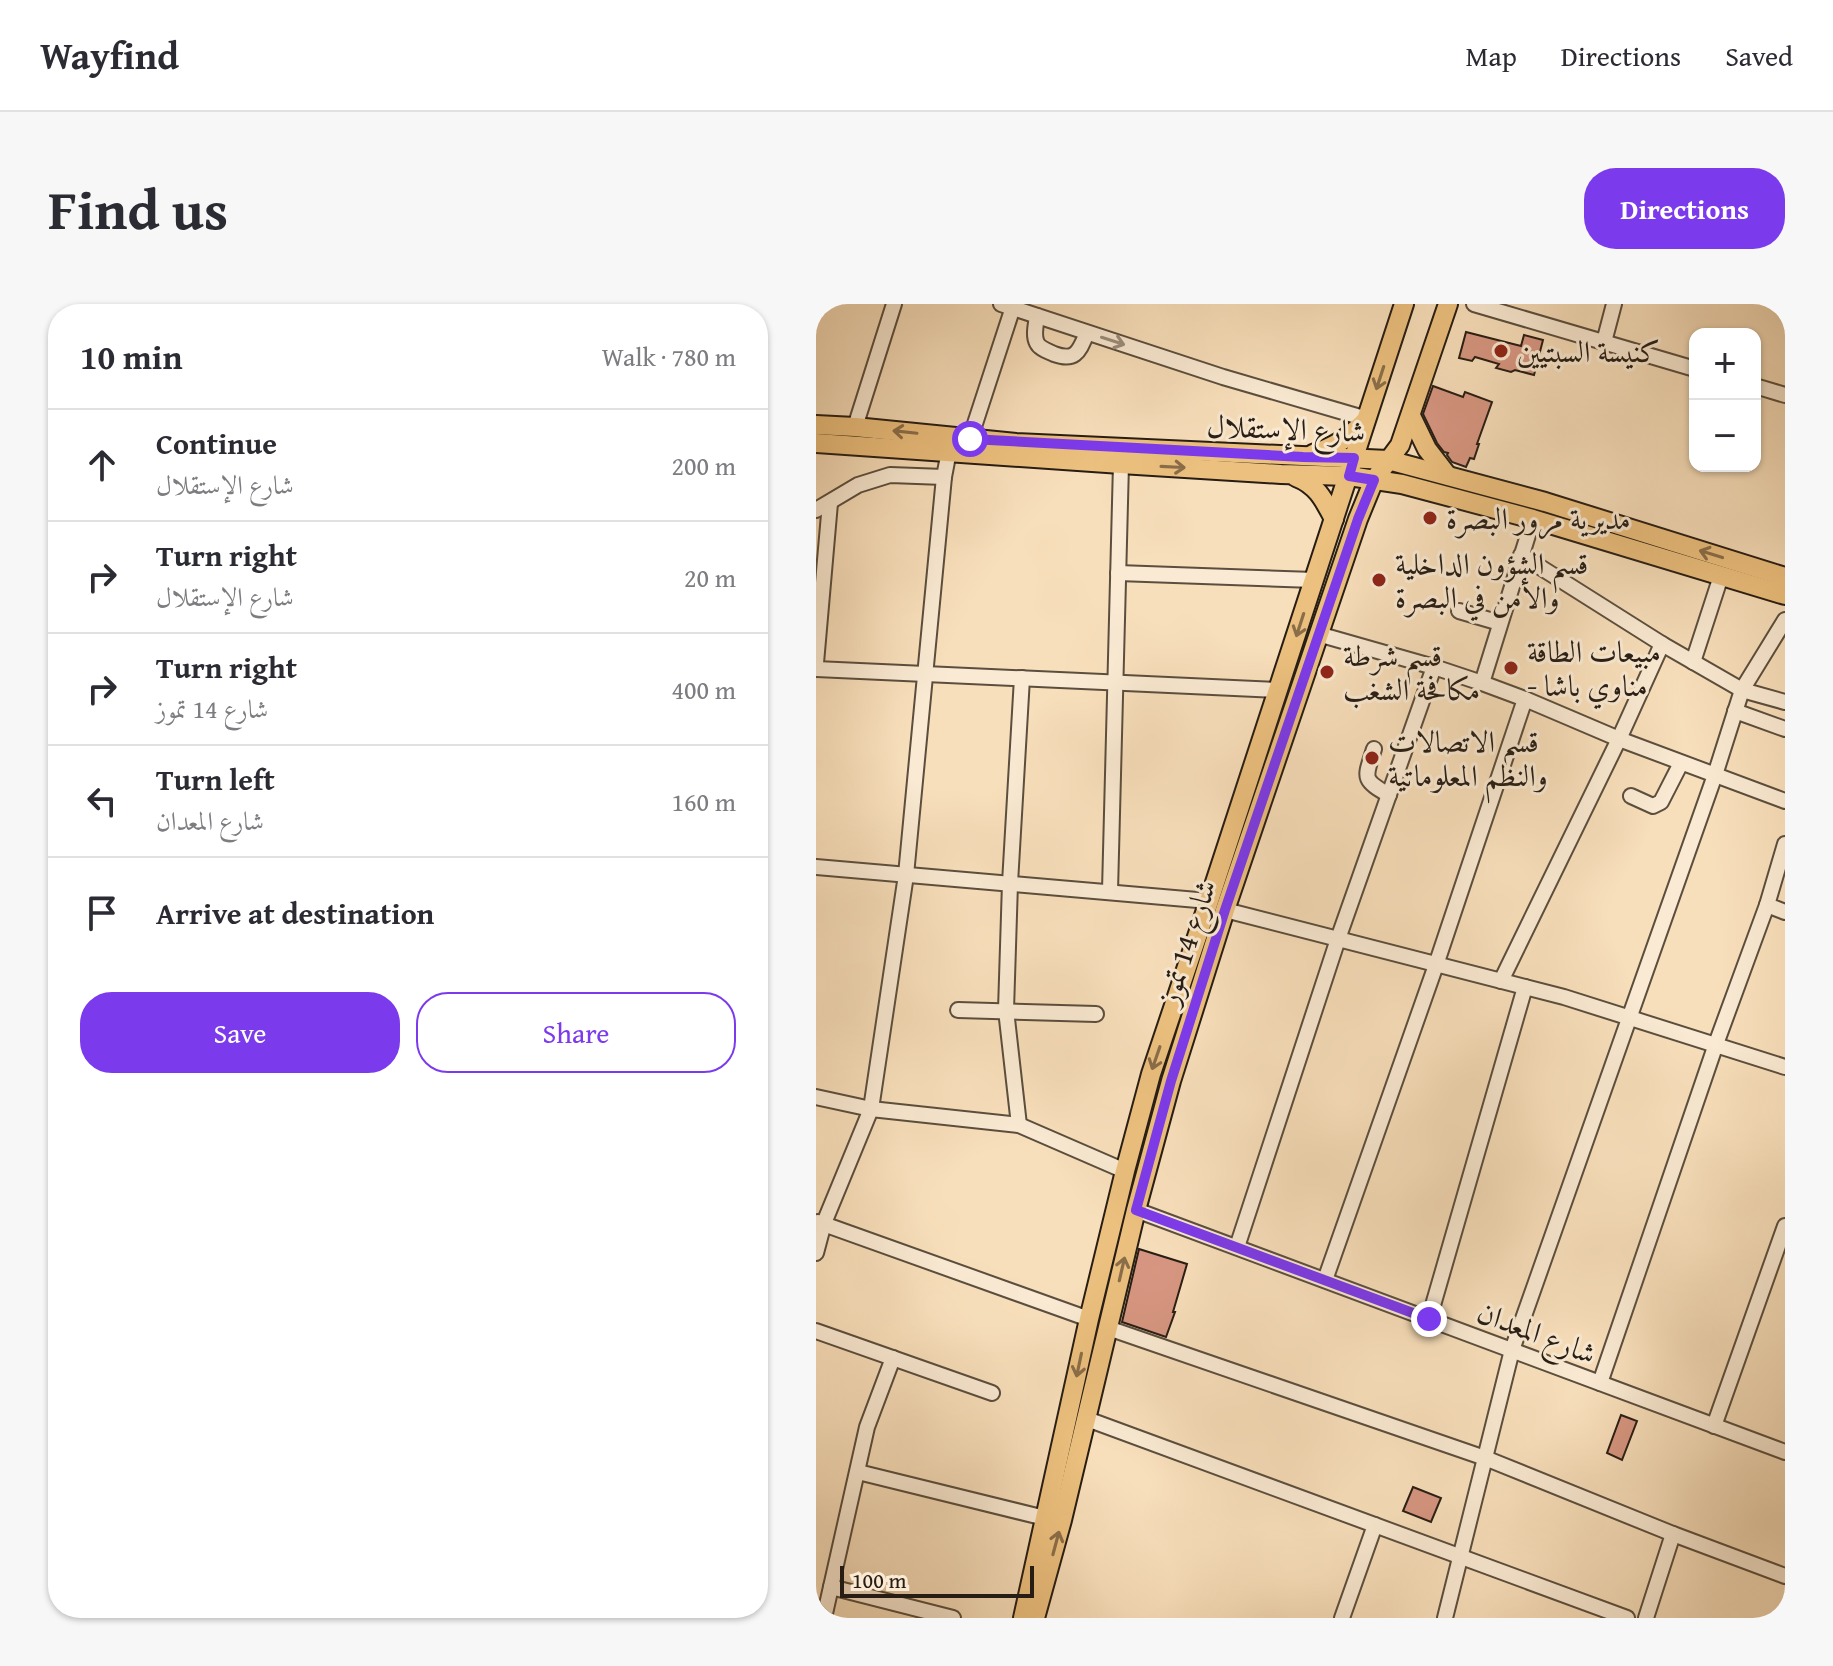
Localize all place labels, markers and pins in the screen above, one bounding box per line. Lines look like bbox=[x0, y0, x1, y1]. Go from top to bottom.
place label: كنيسة السبتيين bbox=[1517, 329, 1660, 373]
marker: كنيسة السبتيين bbox=[1492, 342, 1510, 360]
place label: مديرية مرور البصرة bbox=[1446, 496, 1631, 540]
marker: مديرية مرور البصرة bbox=[1421, 509, 1439, 527]
place label: قسم الشؤون الداخلية والأمن في البصرة bbox=[1395, 541, 1588, 622]
marker: قسم الشؤون الداخلية والأمن في البصرة bbox=[1370, 571, 1388, 589]
place label: مبيعات الطاقة - مناوي باشا bbox=[1527, 629, 1661, 710]
place label: قسم شرطة مكافحة الشغب bbox=[1343, 633, 1480, 711]
marker: مبيعات الطاقة - مناوي باشا bbox=[1502, 659, 1520, 677]
marker: قسم شرطة مكافحة الشغب bbox=[1318, 663, 1336, 681]
place label: قسم الاتصالات والنظم المعلوماتية bbox=[1388, 719, 1548, 804]
marker: قسم الاتصالات والنظم المعلوماتية bbox=[1363, 749, 1381, 767]

